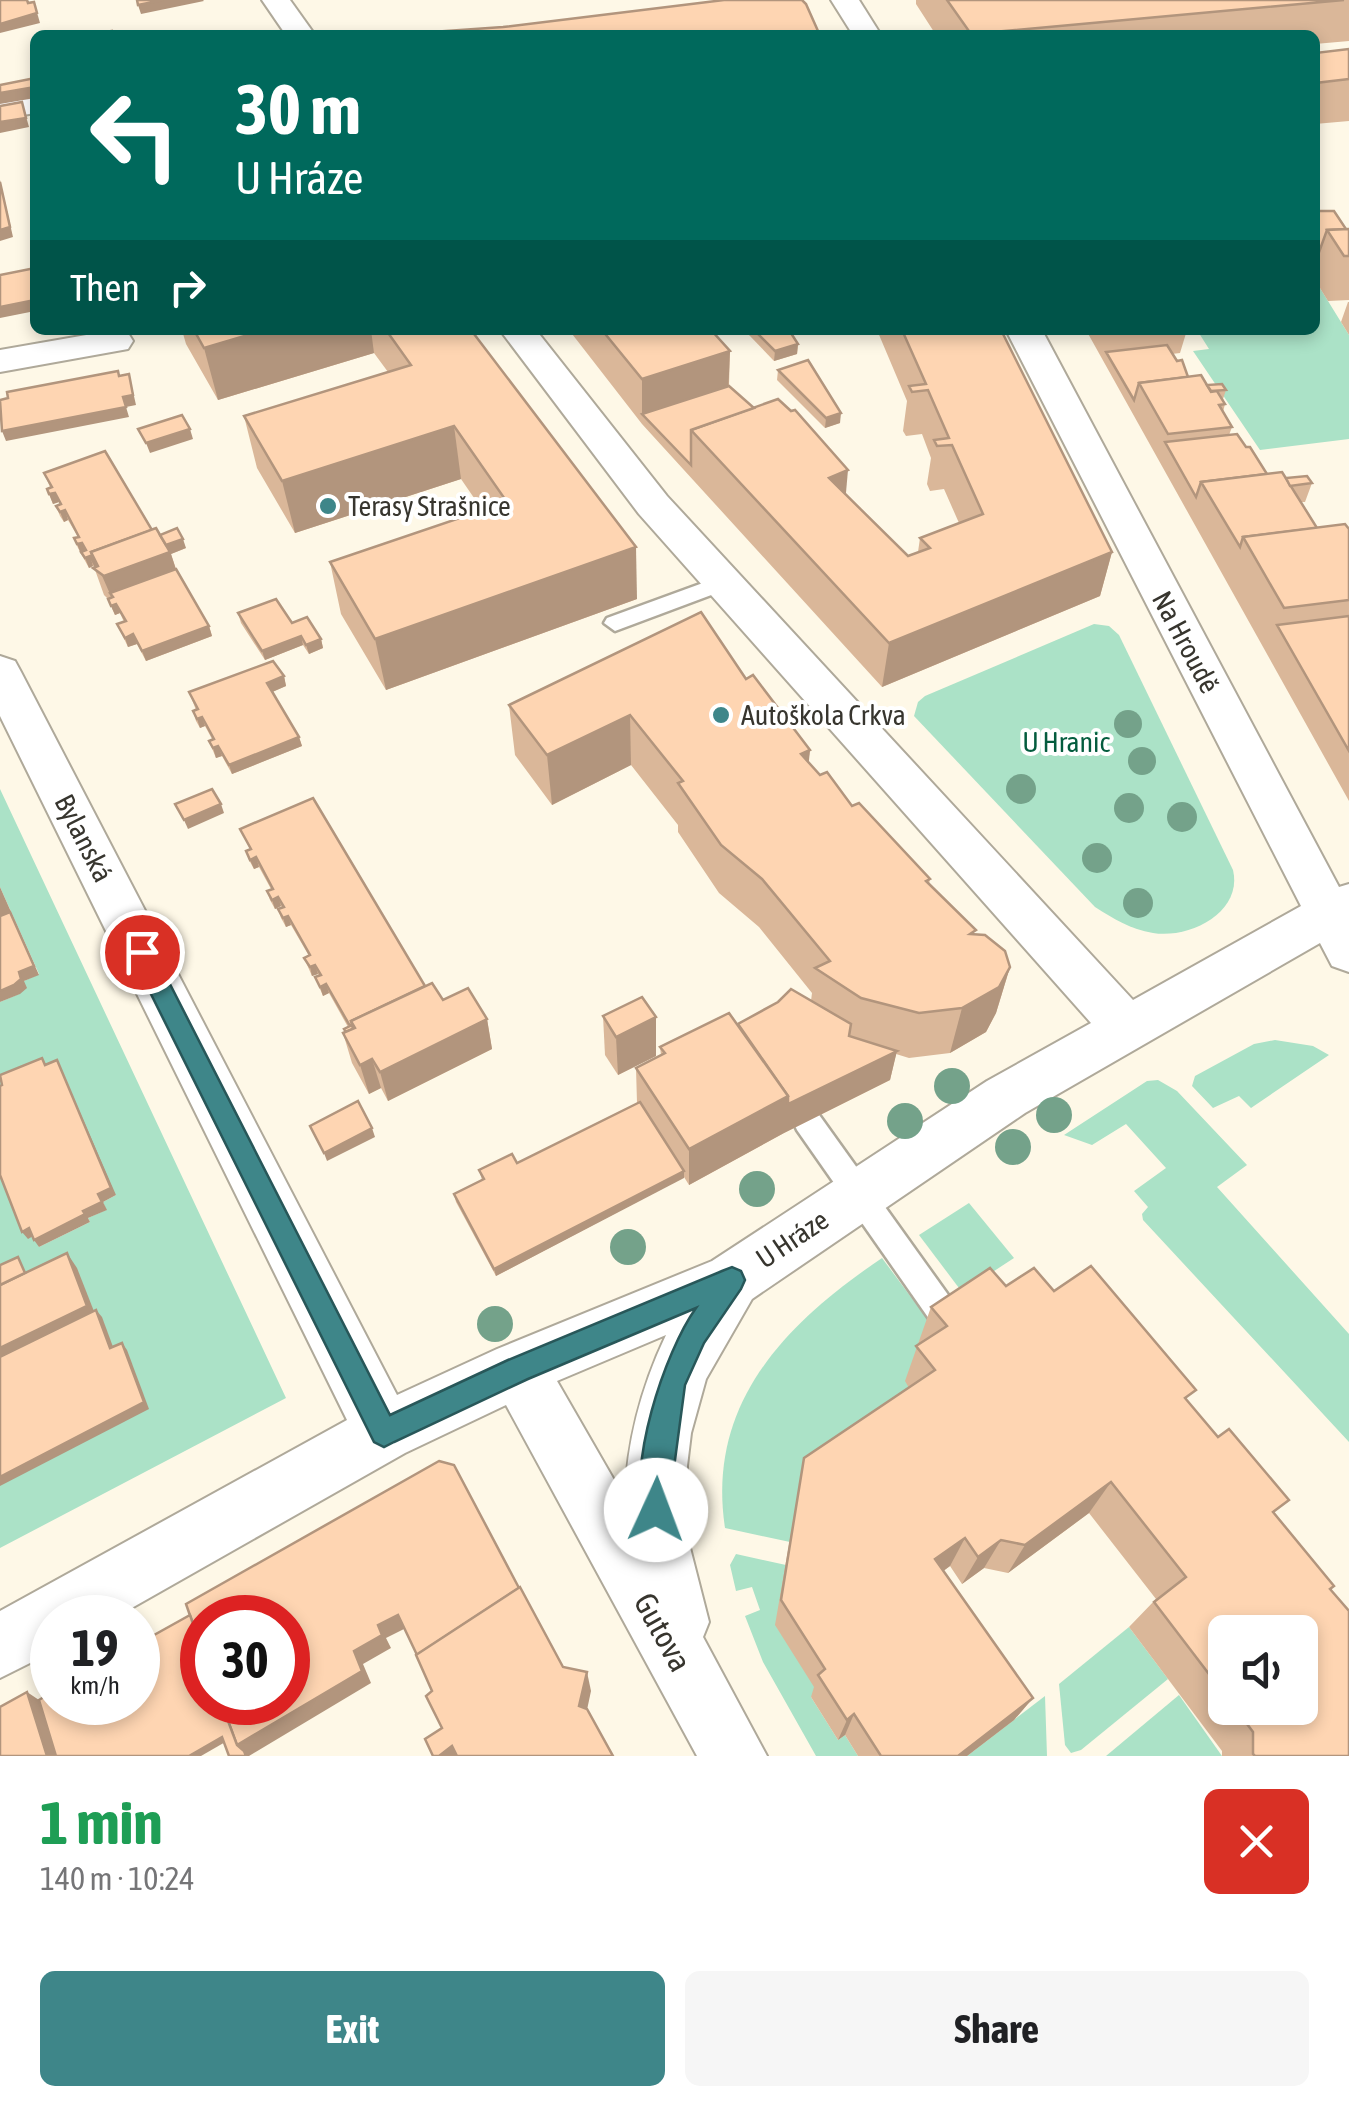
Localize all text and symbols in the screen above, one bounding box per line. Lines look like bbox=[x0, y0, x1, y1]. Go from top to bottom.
text: 30 m bbox=[235, 69, 361, 149]
icon: left bbox=[70, 70, 200, 200]
text: U Hráze bbox=[235, 152, 363, 204]
icon: right bbox=[160, 260, 215, 315]
text: Then bbox=[70, 266, 140, 309]
place label: Terasy Strašnice bbox=[348, 490, 511, 522]
marker: Terasy Strašnice bbox=[317, 495, 339, 517]
street label: Na Hroudě bbox=[1146, 586, 1226, 698]
place label: Autoškola Crkva bbox=[741, 699, 906, 731]
marker: Autoškola Crkva bbox=[710, 704, 732, 726]
park label: U Hranic bbox=[1022, 726, 1110, 758]
street label: Bylanská bbox=[48, 789, 120, 887]
pin bbox=[100, 910, 185, 995]
icon: arrive bbox=[115, 925, 170, 980]
street label: U Hráze bbox=[750, 1203, 834, 1275]
position arrow bbox=[604, 1458, 708, 1562]
street label: Gutova bbox=[627, 1586, 699, 1678]
speed limit sign: 30 bbox=[180, 1595, 310, 1725]
map controls bbox=[1208, 1615, 1318, 1725]
button: sound bbox=[1208, 1615, 1318, 1725]
text: 19 bbox=[71, 1619, 118, 1677]
text: km/h bbox=[70, 1671, 120, 1699]
text: 1 min bbox=[40, 1788, 163, 1857]
button: close bbox=[1204, 1789, 1309, 1894]
text: 140 m · 10:24 bbox=[40, 1860, 195, 1897]
button: Exit bbox=[40, 1971, 665, 2086]
button: Share bbox=[685, 1971, 1309, 2086]

